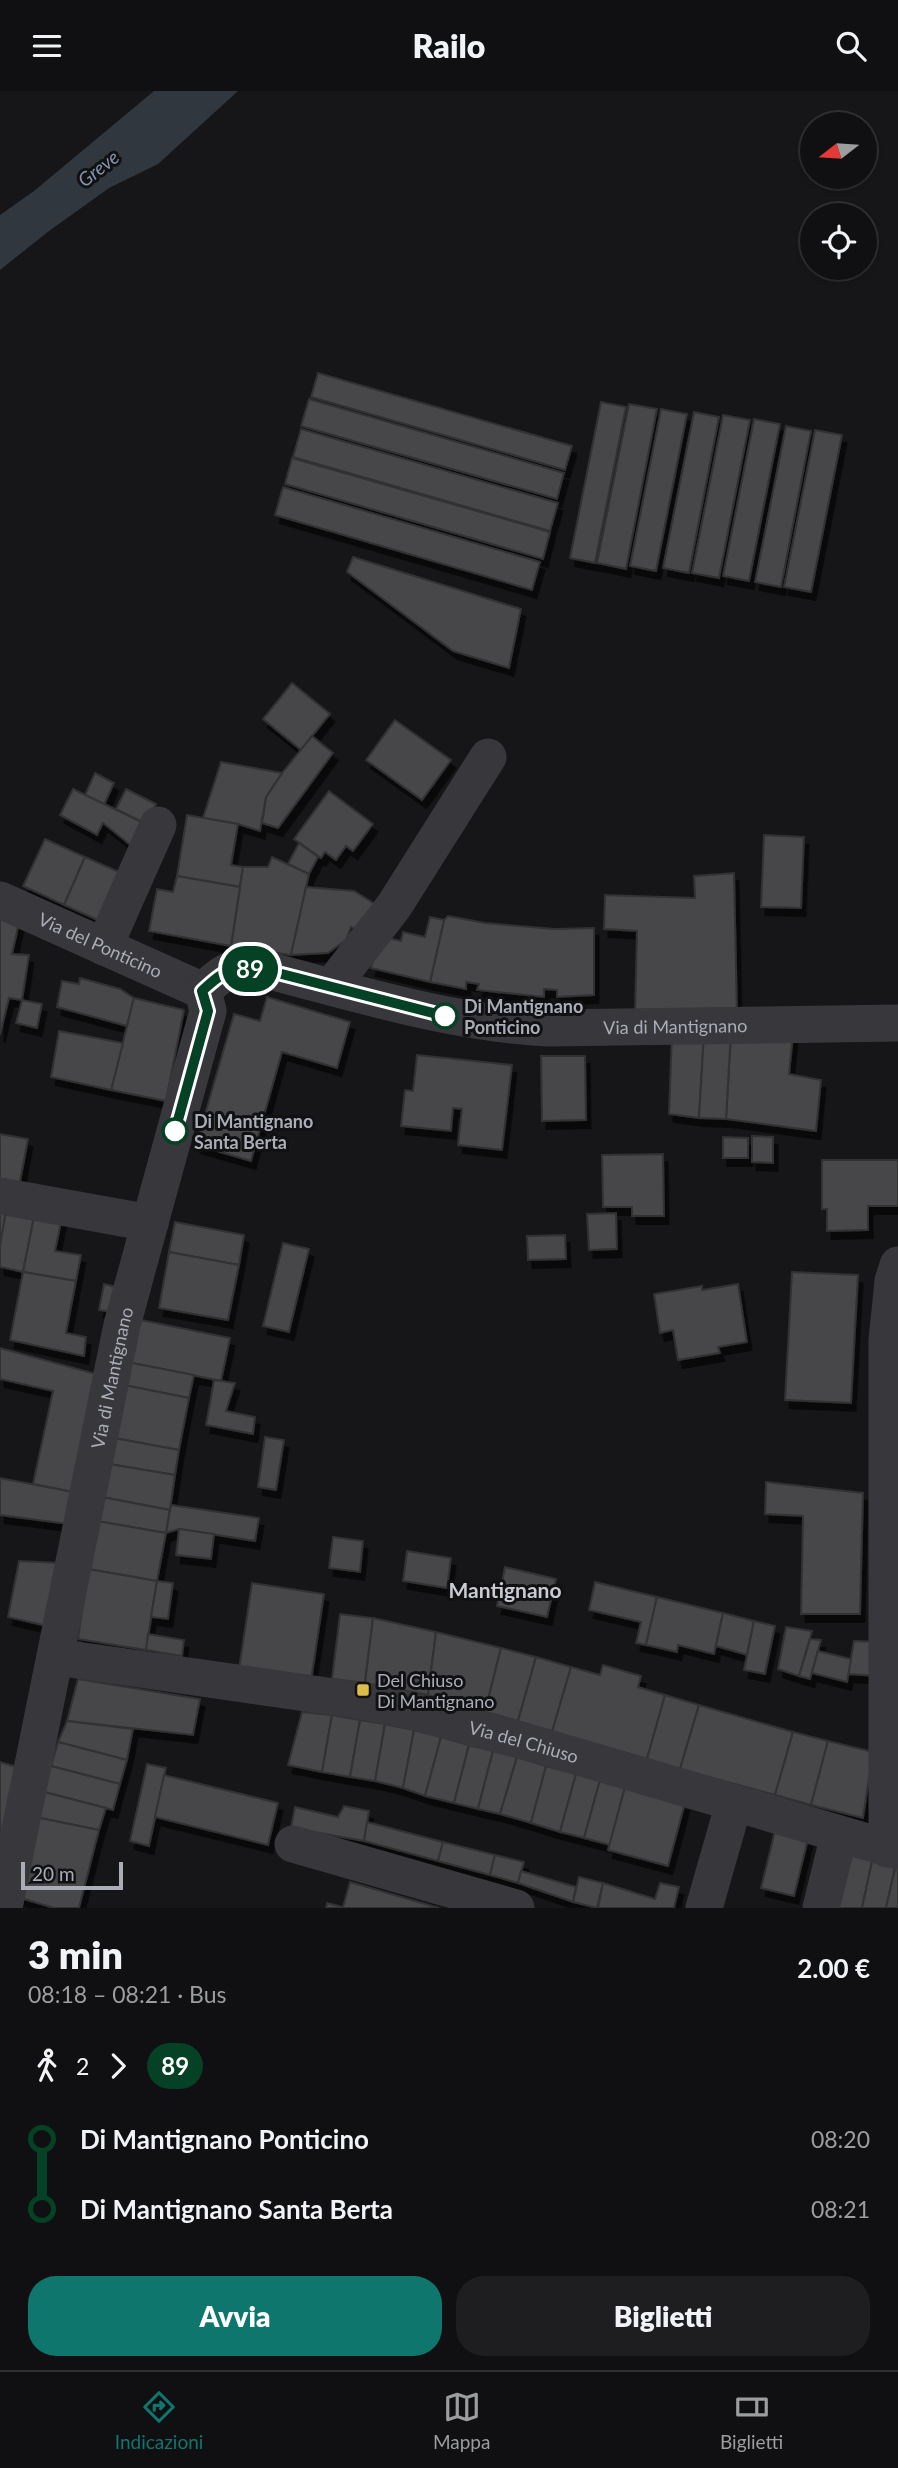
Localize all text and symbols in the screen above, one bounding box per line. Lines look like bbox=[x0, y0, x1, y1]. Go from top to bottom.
text: Railo bbox=[413, 26, 485, 65]
icon: menu bbox=[28, 27, 66, 65]
icon: search bbox=[832, 27, 870, 65]
north arrow bbox=[800, 112, 877, 189]
map controls bbox=[800, 112, 877, 280]
water label: Greve bbox=[73, 145, 123, 191]
button: locate bbox=[800, 203, 877, 280]
street label: Via del Ponticino bbox=[35, 908, 166, 982]
line badge: 89 bbox=[218, 946, 282, 992]
text: 89 bbox=[236, 954, 264, 983]
place label: Di Mantignano Ponticino bbox=[464, 995, 583, 1038]
marker: Di Mantignano Ponticino bbox=[432, 1003, 458, 1029]
street label: Via di Mantignano bbox=[603, 1014, 748, 1038]
place label: Di Mantignano Santa Berta bbox=[194, 1110, 313, 1153]
marker: Di Mantignano Santa Berta bbox=[162, 1118, 188, 1144]
street label: Via di Mantignano bbox=[86, 1304, 137, 1451]
district label: Mantignano bbox=[449, 1577, 561, 1602]
place label: Del Chiuso Di Mantignano bbox=[377, 1669, 494, 1712]
marker: Del Chiuso Di Mantignano bbox=[355, 1682, 371, 1698]
street label: Via del Chiuso bbox=[466, 1716, 581, 1767]
scale bar bbox=[21, 1859, 122, 1891]
text: 20 m bbox=[32, 1862, 75, 1885]
text: 3 min bbox=[28, 1931, 123, 1977]
text: 2.00 € bbox=[797, 1952, 870, 1984]
text: 08:18 – 08:21 · Bus bbox=[28, 1980, 227, 2008]
icon: walk bbox=[28, 2047, 66, 2085]
icon: forward bbox=[99, 2047, 137, 2085]
text: 89 bbox=[161, 2051, 189, 2080]
text: 2 bbox=[76, 2052, 89, 2080]
text: Di Mantignano Ponticino bbox=[80, 2123, 369, 2155]
text: 08:20 bbox=[811, 2125, 870, 2153]
text: Di Mantignano Santa Berta bbox=[80, 2193, 393, 2225]
text: 08:21 bbox=[811, 2195, 870, 2223]
button: Avvia bbox=[28, 2276, 442, 2356]
button: Biglietti bbox=[456, 2276, 870, 2356]
tab: Indicazioni bbox=[115, 2388, 203, 2453]
tab: Mappa bbox=[433, 2388, 490, 2453]
tab: Biglietti bbox=[720, 2388, 783, 2453]

